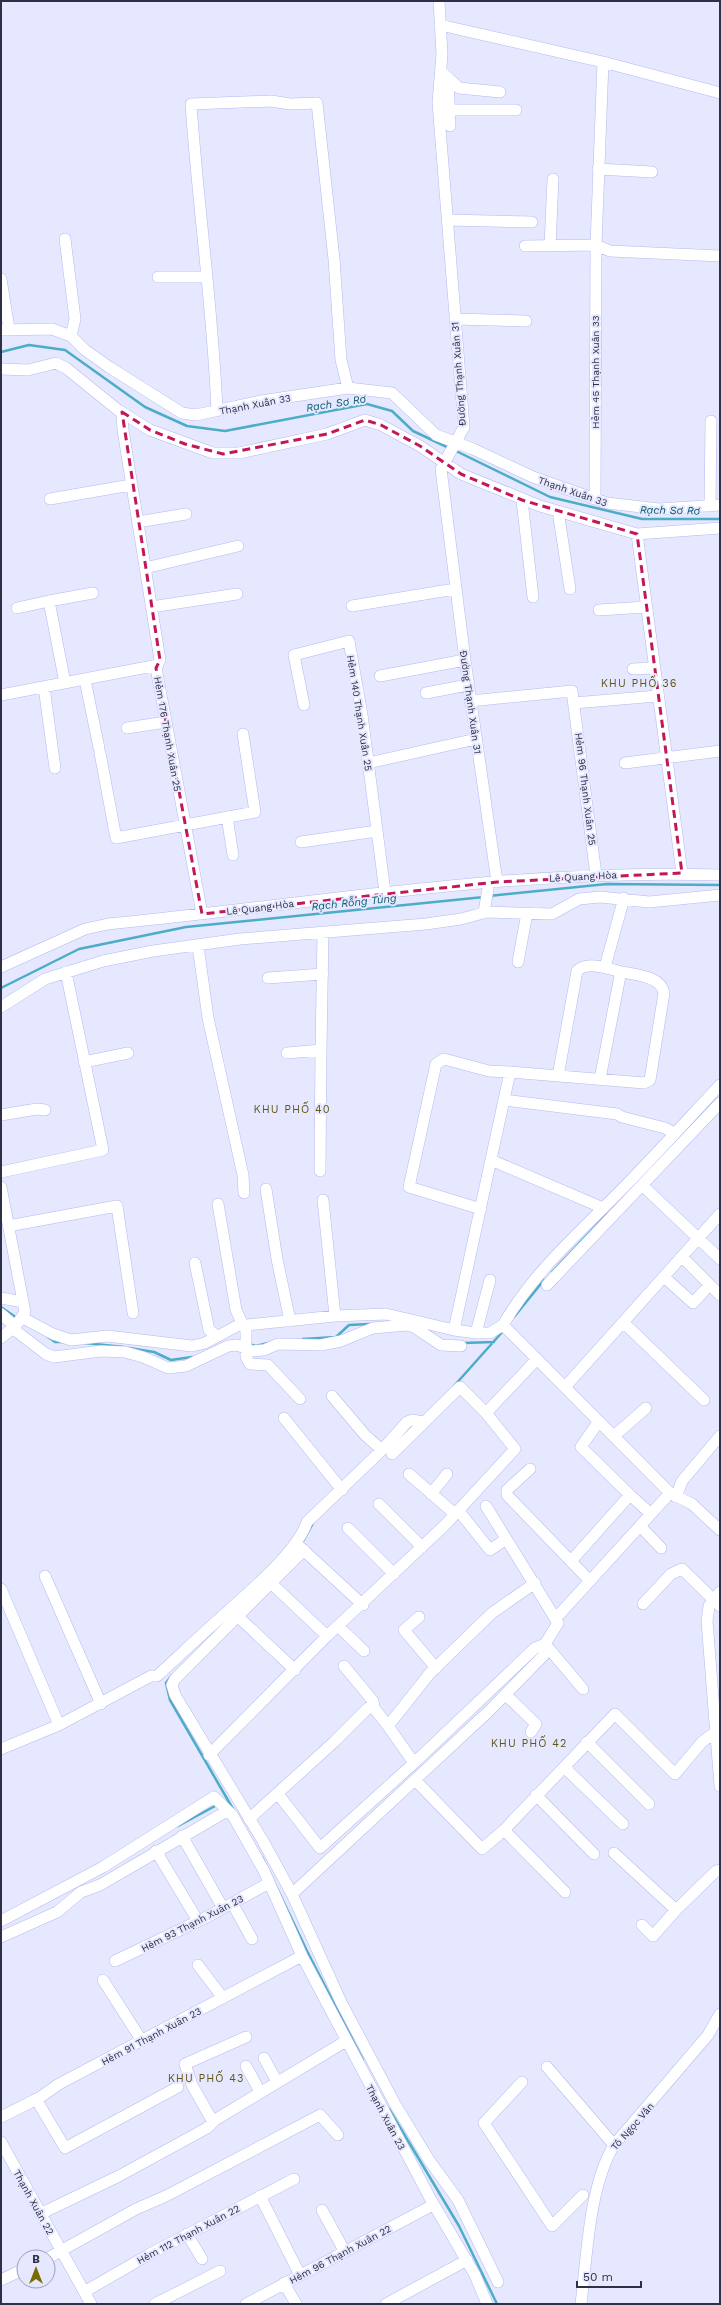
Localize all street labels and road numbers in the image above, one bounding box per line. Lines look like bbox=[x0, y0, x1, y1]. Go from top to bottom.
street label: Hẻm 45 Thạnh Xuân 33 bbox=[590, 315, 601, 429]
street label: Đường Thạnh Xuân 31 bbox=[449, 321, 468, 426]
street label: Thạnh Xuân 33 bbox=[219, 392, 292, 417]
street label: Thạnh Xuân 33 bbox=[537, 475, 609, 508]
street label: Đường Thạnh Xuân 31 bbox=[458, 650, 483, 755]
street label: Hẻm 140 Thạnh Xuân 25 bbox=[345, 654, 374, 772]
street label: Hẻm 176 Thạnh Xuân 25 bbox=[152, 676, 183, 793]
street label: Hẻm 96 Thạnh Xuân 25 bbox=[573, 732, 598, 846]
street label: Lê Quang Hòa bbox=[549, 869, 618, 884]
street label: Lê Quang Hòa bbox=[226, 898, 295, 917]
street label: Hẻm 93 Thạnh Xuân 23 bbox=[139, 1893, 245, 1954]
street label: Hẻm 91 Thạnh Xuân 23 bbox=[99, 2005, 203, 2067]
street label: Thạnh Xuân 23 bbox=[364, 2083, 407, 2152]
street label: Tô Ngọc Vân bbox=[609, 2100, 656, 2152]
street label: Thạnh Xuân 22 bbox=[11, 2168, 56, 2237]
street label: Hẻm 112 Thạnh Xuân 22 bbox=[135, 2203, 242, 2266]
street label: Hẻm 96 Thạnh Xuân 22 bbox=[288, 2223, 393, 2286]

